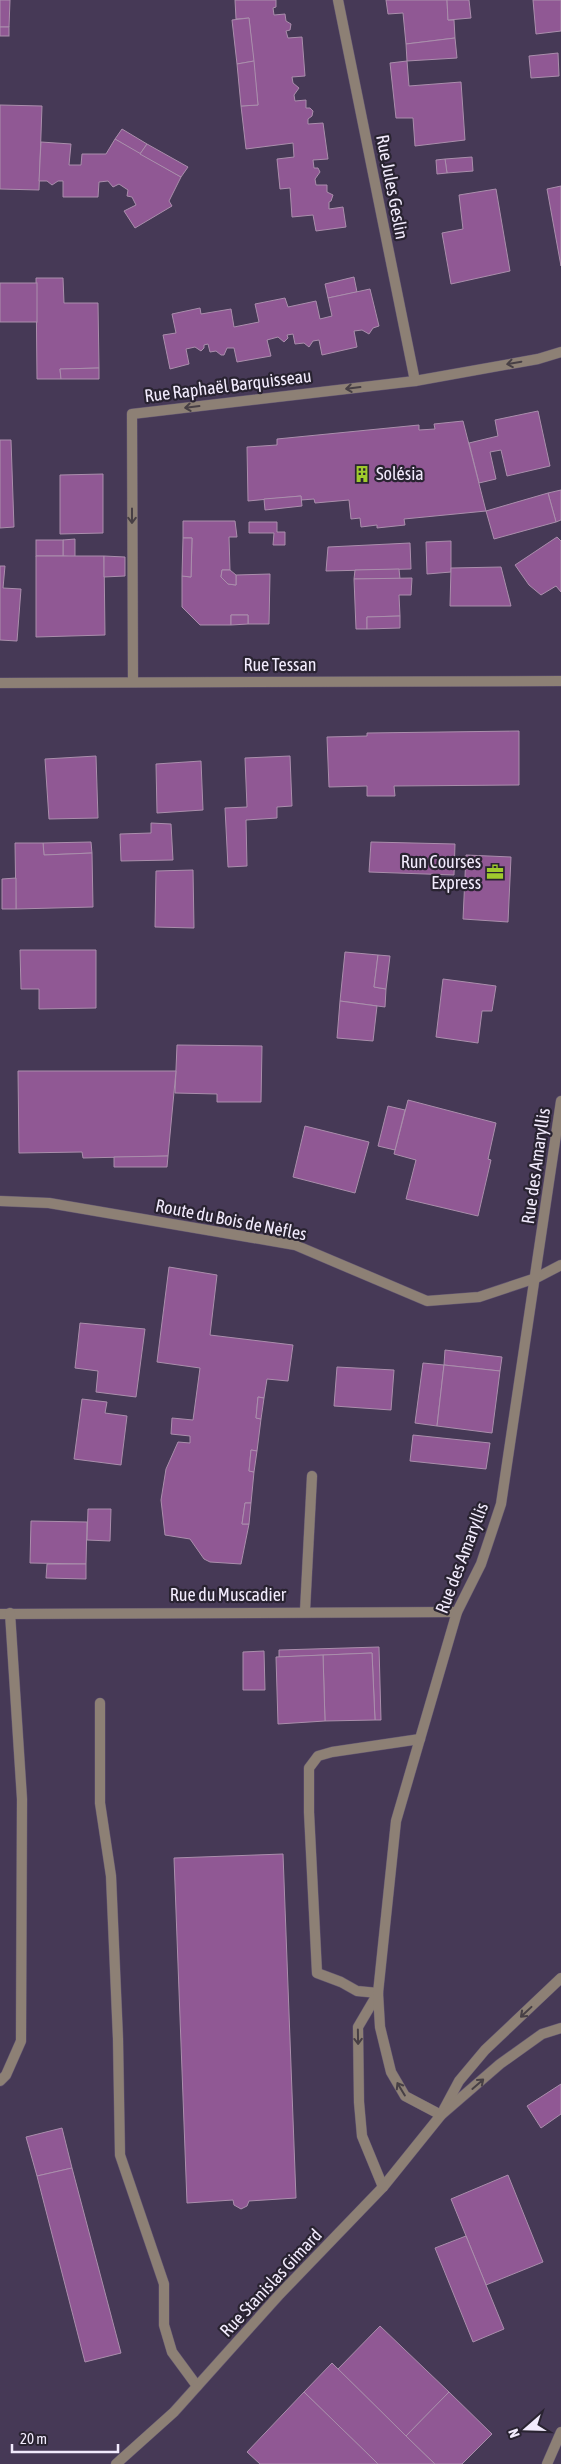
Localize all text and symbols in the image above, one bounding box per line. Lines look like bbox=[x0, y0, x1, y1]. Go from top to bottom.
street label: Rue Jules Geslin bbox=[372, 133, 413, 241]
one-way arrow bbox=[506, 359, 522, 369]
street label: Rue Raphaël Barquisseau bbox=[143, 365, 313, 406]
one-way arrow bbox=[346, 383, 362, 393]
one-way arrow bbox=[184, 402, 200, 412]
place label: Solésia bbox=[376, 463, 424, 484]
building icon: Solésia bbox=[352, 464, 372, 484]
one-way arrow bbox=[127, 508, 137, 524]
street label: Rue Tessan bbox=[243, 654, 317, 675]
place label: Run Courses Express bbox=[401, 851, 481, 893]
office icon: Run Courses Express bbox=[485, 862, 505, 882]
street label: Rue des Amaryllis bbox=[517, 1107, 554, 1225]
street label: Route du Bois de Nèfles bbox=[154, 1195, 308, 1244]
street label: Rue des Amaryllis bbox=[431, 1500, 492, 1616]
street label: Rue du Muscadier bbox=[170, 1584, 287, 1605]
one-way arrow bbox=[519, 2006, 532, 2018]
one-way arrow bbox=[353, 2028, 363, 2044]
one-way arrow bbox=[471, 2078, 484, 2089]
one-way arrow bbox=[396, 2082, 406, 2096]
street label: Rue Stanislas Gimard bbox=[215, 2224, 326, 2341]
north arrow bbox=[501, 2404, 551, 2454]
scale bar bbox=[12, 2422, 119, 2454]
text: N bbox=[505, 2427, 523, 2440]
text: 20 m bbox=[20, 2430, 47, 2447]

